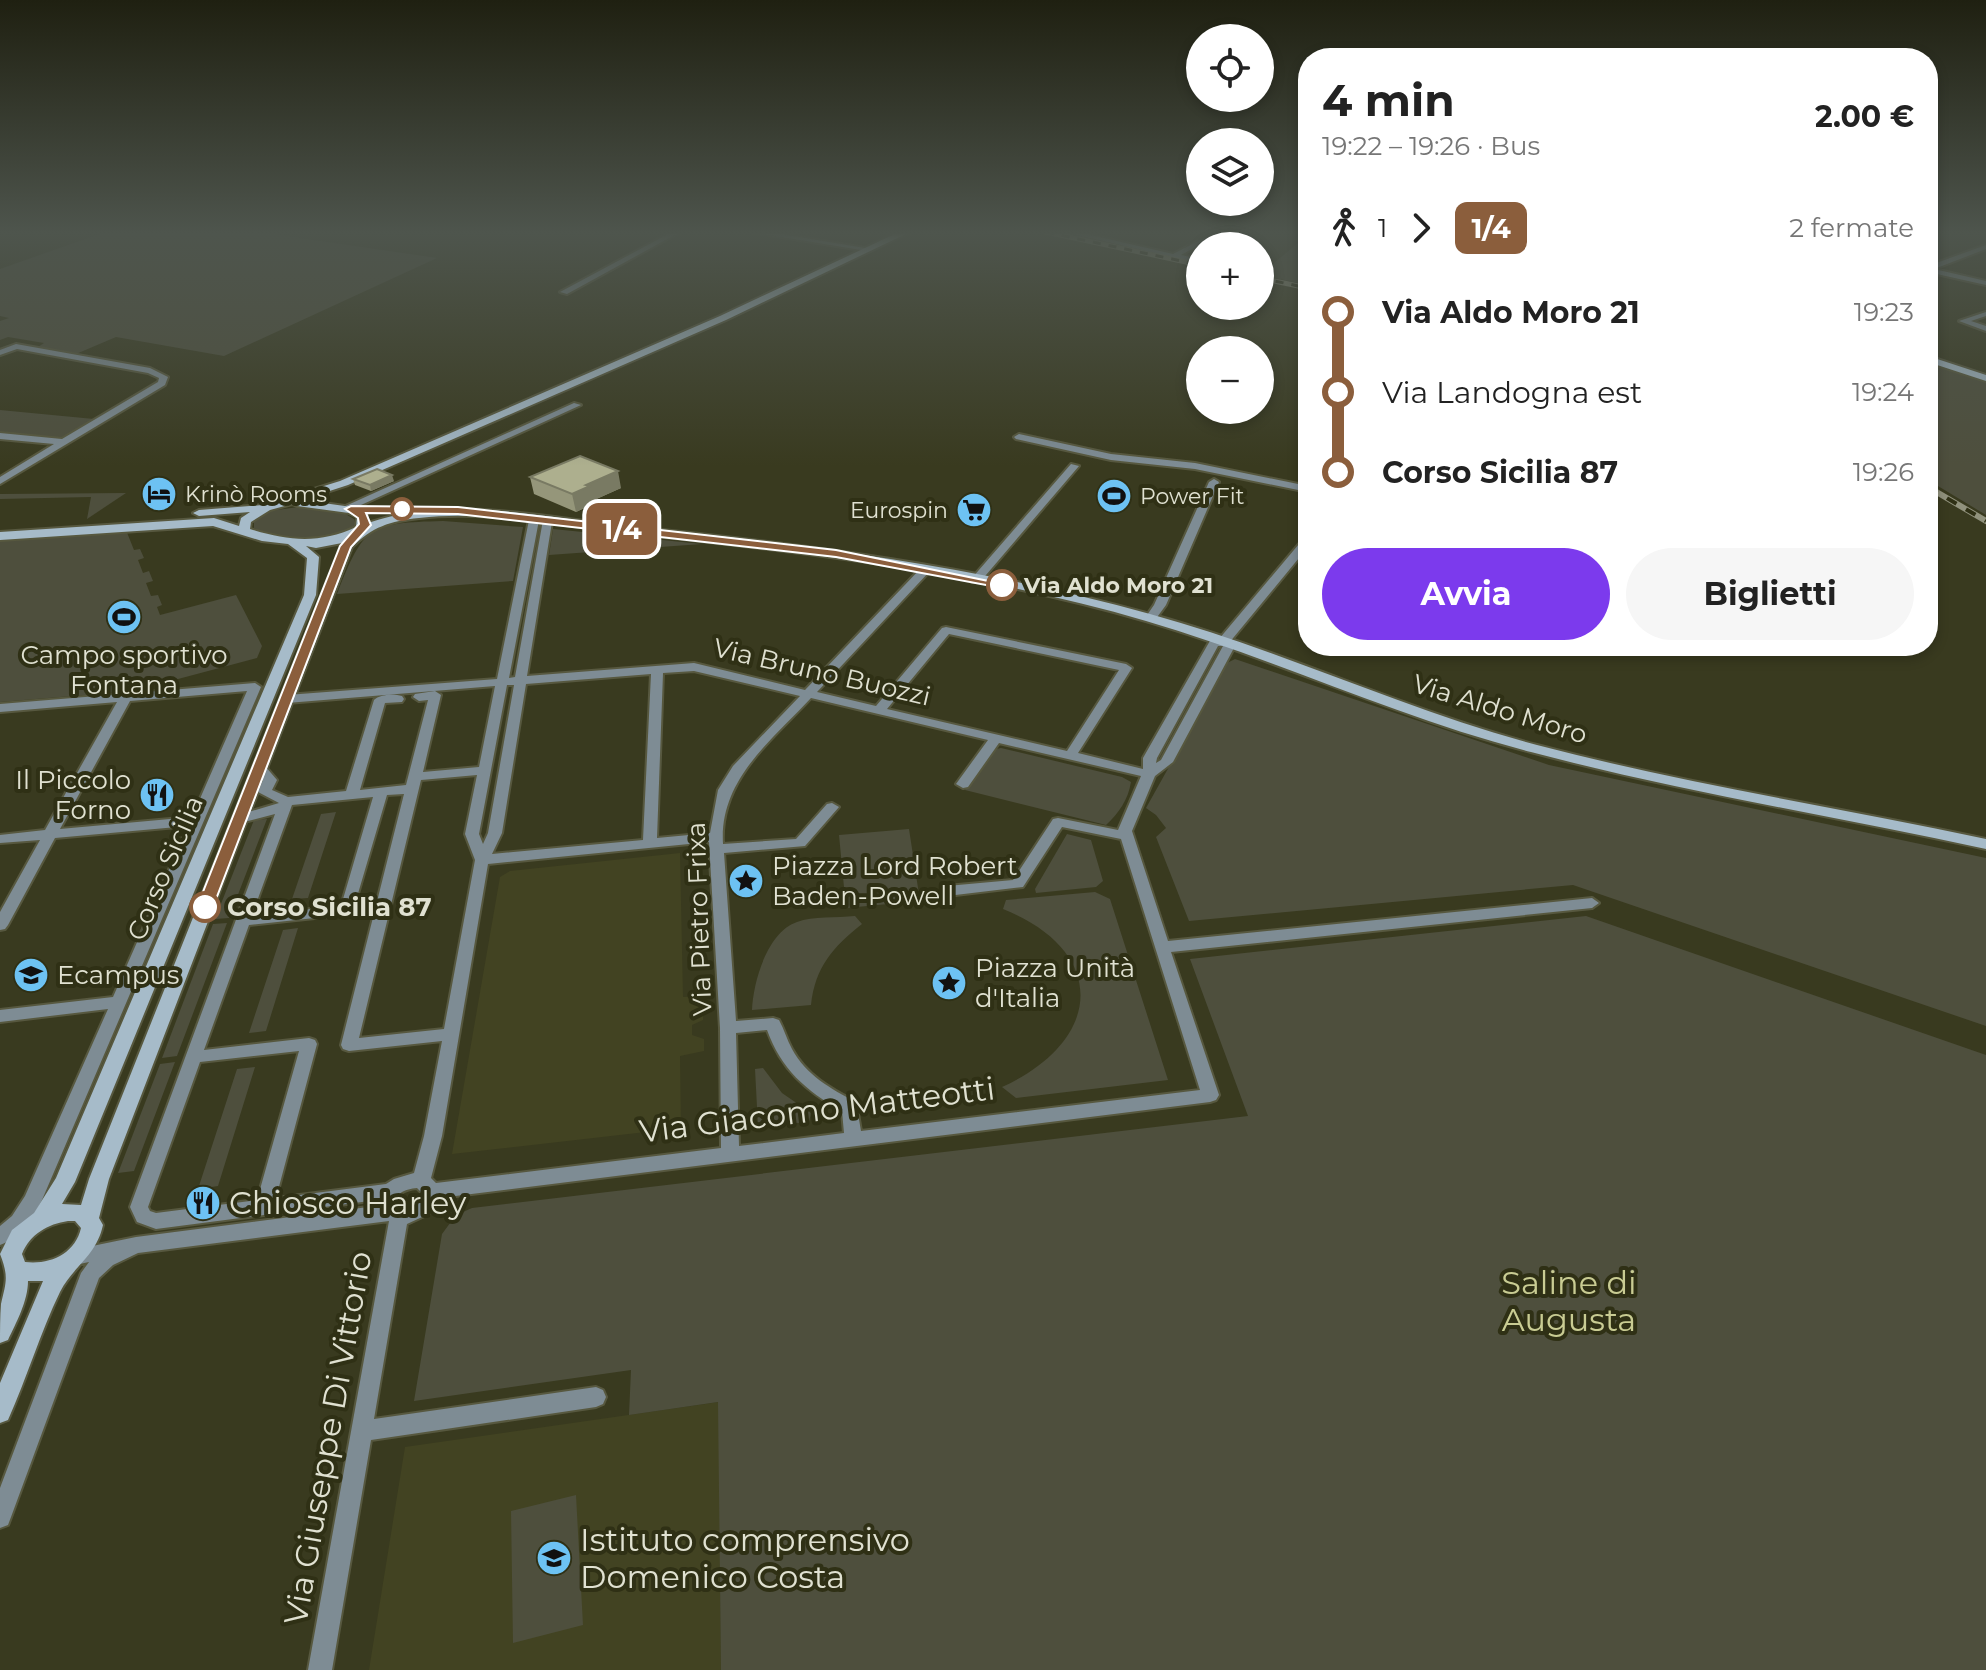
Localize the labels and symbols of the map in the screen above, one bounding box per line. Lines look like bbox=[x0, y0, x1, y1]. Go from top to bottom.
hotel icon: Krinò Rooms bbox=[140, 475, 178, 513]
sports icon: Power Fit bbox=[1095, 477, 1133, 515]
place label: Krinò Rooms bbox=[185, 481, 327, 508]
place label: Power Fit bbox=[1140, 483, 1245, 510]
supermarket icon: Eurospin bbox=[955, 491, 993, 529]
place label: Eurospin bbox=[850, 497, 948, 524]
unlabelled marker bbox=[391, 498, 413, 520]
line badge: 1/4 bbox=[576, 503, 668, 555]
marker: Via Aldo Moro 21 bbox=[987, 570, 1017, 600]
place label: Via Aldo Moro 21 bbox=[1023, 572, 1213, 599]
sports icon: Campo sportivo Fontana bbox=[105, 598, 143, 636]
street label: Via Bruno Buozzi bbox=[710, 631, 934, 713]
place label: Campo sportivo Fontana bbox=[21, 639, 227, 701]
street label: Via Aldo Moro bbox=[1409, 667, 1591, 751]
place label: Il Piccolo Forno bbox=[15, 764, 131, 826]
restaurant icon: Il Piccolo Forno bbox=[138, 776, 176, 814]
street label: Corso Sicilia bbox=[120, 791, 210, 945]
street label: Via Pietro Frixa bbox=[680, 821, 718, 1017]
place label: Piazza Lord Robert Baden-Powell bbox=[772, 850, 1017, 912]
place icon: Piazza Lord Robert Baden-Powell bbox=[727, 862, 765, 900]
place label: Corso Sicilia 87 bbox=[227, 891, 432, 923]
marker: Corso Sicilia 87 bbox=[190, 892, 220, 922]
place label: Piazza Unità d'Italia bbox=[975, 952, 1135, 1014]
school or university icon: Ecampus bbox=[12, 956, 50, 994]
place label: Ecampus bbox=[57, 959, 180, 991]
place icon: Piazza Unità d'Italia bbox=[930, 964, 968, 1002]
street label: Via Giacomo Matteotti bbox=[637, 1068, 997, 1151]
place label: Chiosco Harley bbox=[229, 1183, 467, 1222]
restaurant icon: Chiosco Harley bbox=[184, 1184, 222, 1222]
street label: Via Giuseppe Di Vittorio bbox=[275, 1248, 380, 1628]
park label: Saline di Augusta bbox=[1501, 1263, 1637, 1339]
place label: Istituto comprensivo Domenico Costa bbox=[580, 1520, 910, 1596]
school or university icon: Istituto comprensivo Domenico Costa bbox=[535, 1539, 573, 1577]

